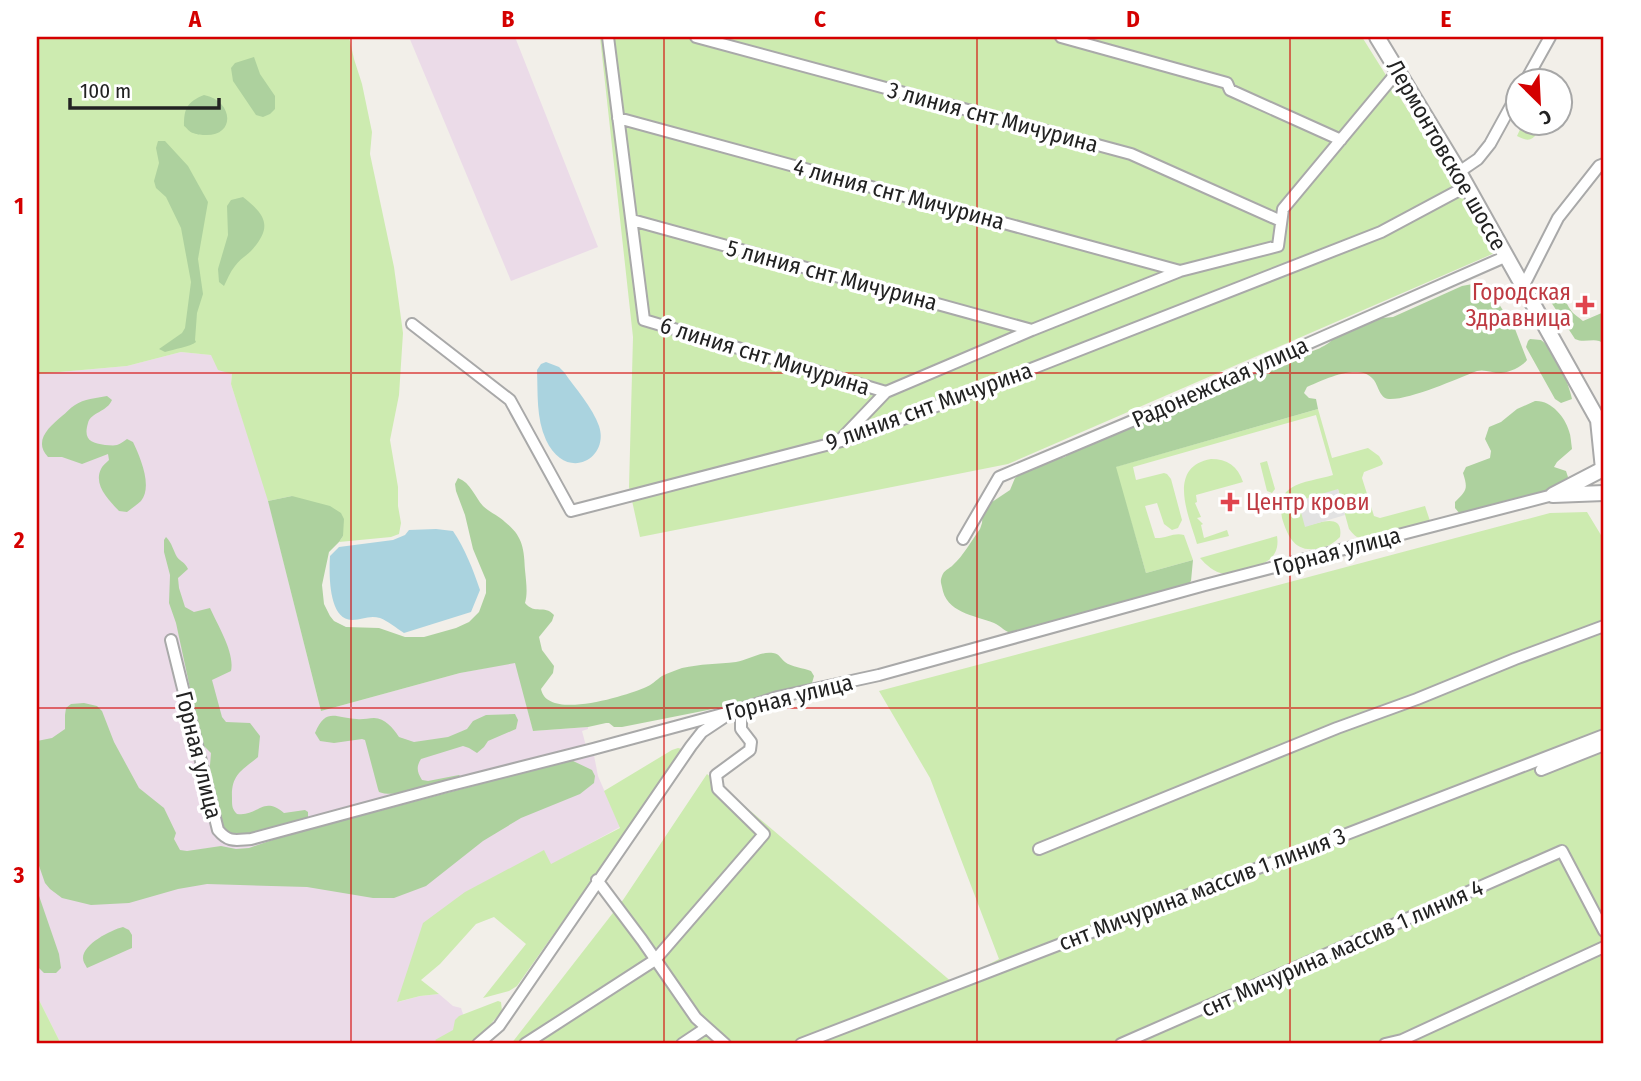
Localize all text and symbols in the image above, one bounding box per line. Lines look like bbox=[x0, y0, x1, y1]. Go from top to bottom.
text: A bbox=[188, 5, 202, 33]
text: B bbox=[502, 5, 515, 33]
text: C bbox=[814, 5, 826, 33]
text: D bbox=[1126, 5, 1140, 33]
text: E bbox=[1441, 5, 1452, 33]
street label: Лермонтовское шоссе bbox=[1381, 55, 1513, 255]
scale bar bbox=[70, 66, 219, 110]
north arrow bbox=[1504, 66, 1574, 136]
street label: 3 линия снт Мичурина bbox=[885, 75, 1101, 159]
text: 100 m bbox=[80, 78, 131, 104]
text: С bbox=[1536, 105, 1555, 130]
street label: 4 линия снт Мичурина bbox=[790, 152, 1008, 236]
text: 1 bbox=[14, 192, 24, 220]
street label: 5 линия снт Мичурина bbox=[724, 233, 940, 317]
place label: Городская Здравница bbox=[1466, 278, 1571, 332]
marker: Городская Здравница bbox=[1577, 297, 1593, 313]
street label: 6 линия снт Мичурина bbox=[657, 311, 873, 401]
street label: Радонежская улица bbox=[1128, 331, 1312, 433]
street label: 9 линия снт Мичурина bbox=[822, 356, 1036, 456]
place label: Центр крови bbox=[1246, 488, 1370, 516]
marker: Центр крови bbox=[1220, 492, 1240, 512]
street label: Горная улица bbox=[1270, 521, 1404, 581]
text: 2 bbox=[13, 526, 25, 554]
street label: Горная улица bbox=[722, 668, 856, 726]
street label: Горная улица bbox=[170, 688, 228, 822]
street label: снт Мичурина массив 1 линия 3 bbox=[1055, 821, 1349, 957]
text: 3 bbox=[13, 861, 25, 889]
street label: снт Мичурина массив 1 линия 4 bbox=[1197, 873, 1487, 1023]

